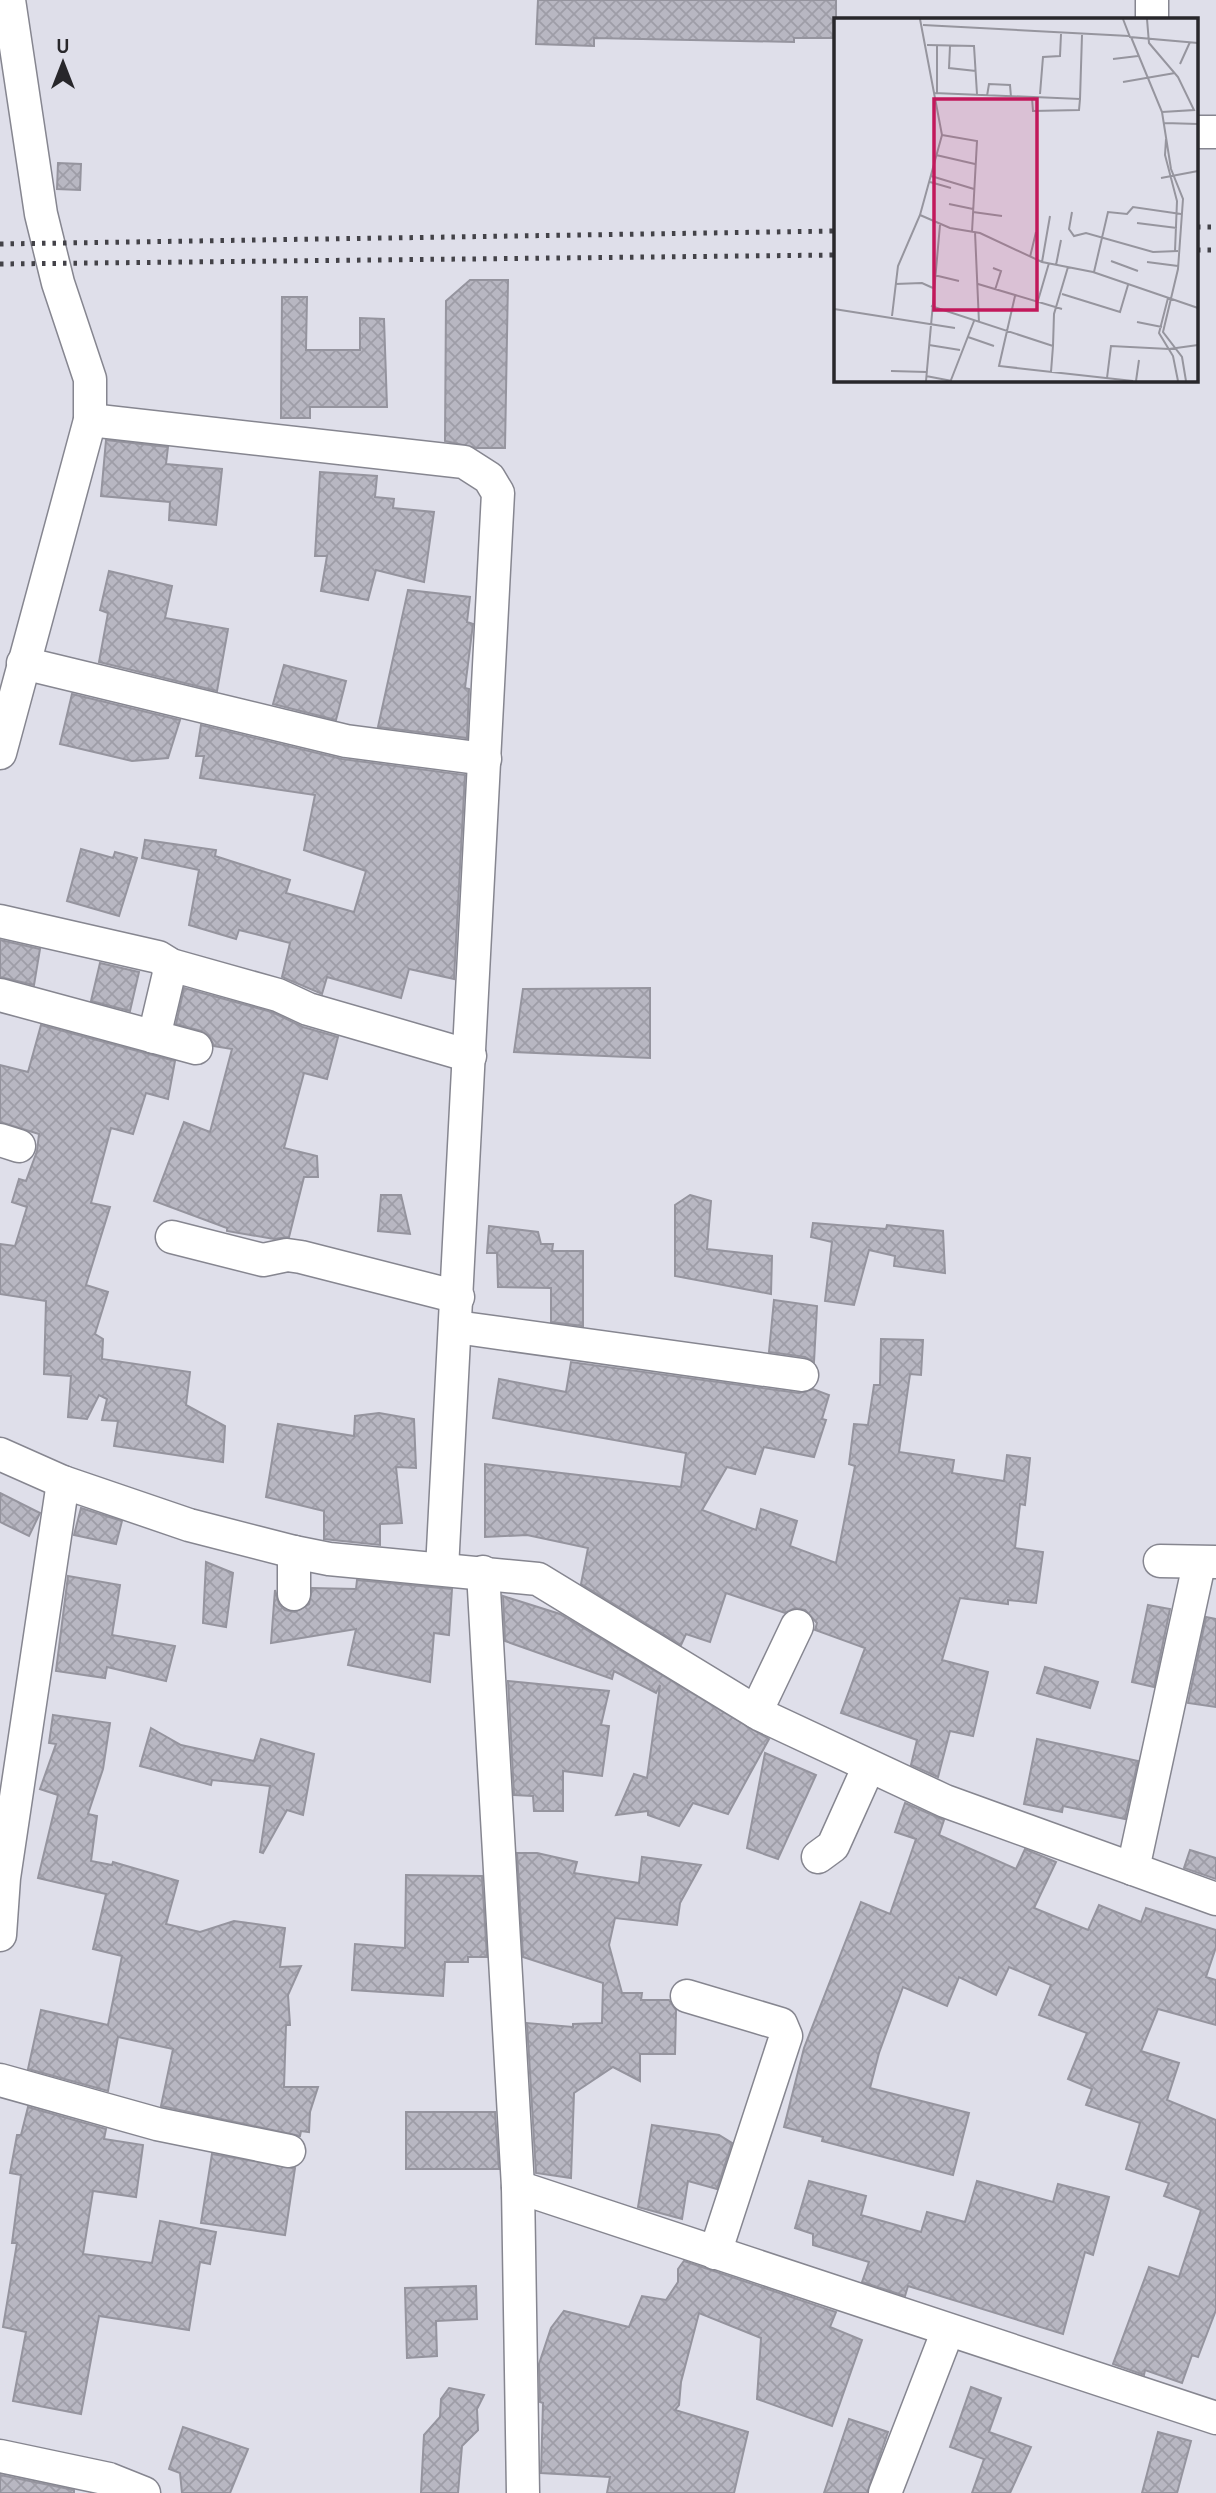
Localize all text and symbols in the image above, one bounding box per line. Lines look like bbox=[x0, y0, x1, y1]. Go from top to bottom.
inset map bbox=[834, 18, 1198, 382]
north arrow bbox=[28, 28, 98, 98]
text: U bbox=[57, 34, 69, 59]

